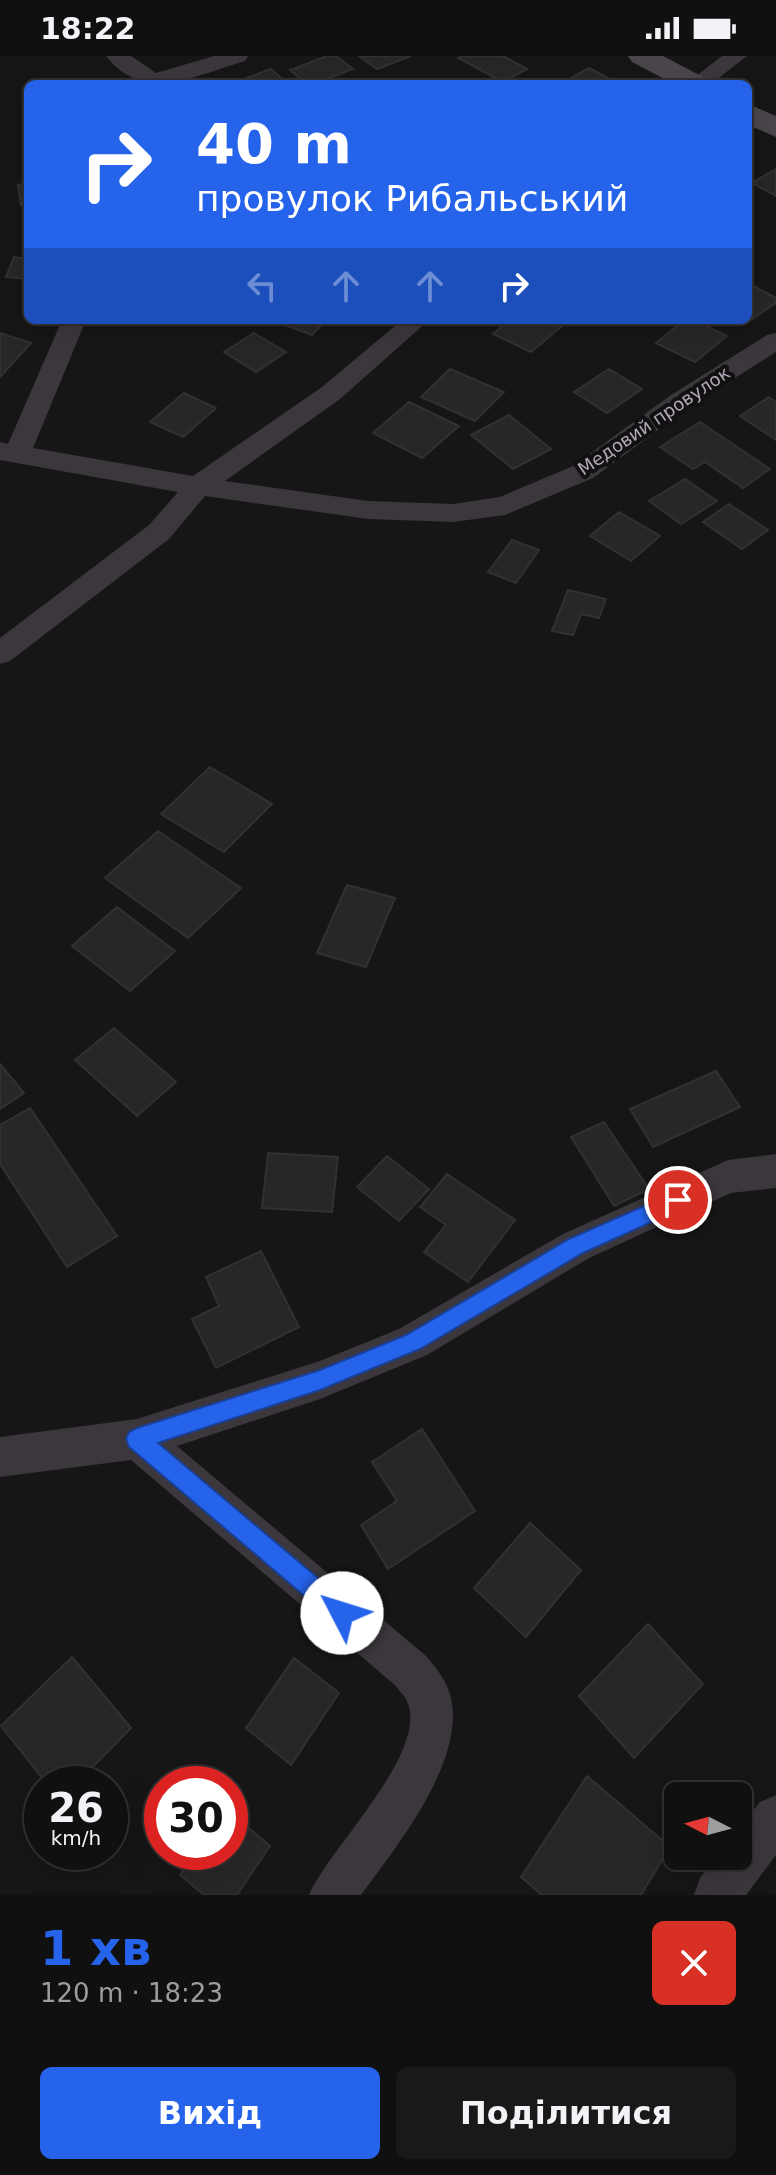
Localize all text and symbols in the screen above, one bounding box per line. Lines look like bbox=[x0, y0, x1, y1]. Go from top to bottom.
text: 18:22 bbox=[40, 11, 136, 46]
text: 40 m bbox=[196, 111, 352, 176]
icon: right bbox=[64, 112, 168, 216]
text: провулок Рибальський bbox=[196, 178, 628, 219]
icon: left bbox=[240, 264, 284, 308]
icon: ahead bbox=[324, 264, 368, 308]
icon: ahead bbox=[408, 264, 452, 308]
icon: right bbox=[492, 264, 536, 308]
street label: Медовий провулок bbox=[574, 362, 734, 479]
pin bbox=[644, 1166, 712, 1234]
icon: arrive bbox=[656, 1178, 700, 1222]
position arrow bbox=[300, 1571, 384, 1655]
speed limit sign: 30 bbox=[144, 1766, 248, 1870]
north arrow bbox=[664, 1782, 752, 1870]
map controls bbox=[664, 1782, 752, 1870]
text: 26 bbox=[48, 1785, 104, 1831]
text: km/h bbox=[51, 1826, 101, 1850]
text: 1 хв bbox=[40, 1920, 151, 1976]
button: close bbox=[652, 1921, 736, 2005]
text: 120 m · 18:23 bbox=[40, 1978, 223, 2008]
button: Вихід bbox=[40, 2067, 380, 2159]
button: Поділитися bbox=[396, 2067, 736, 2159]

